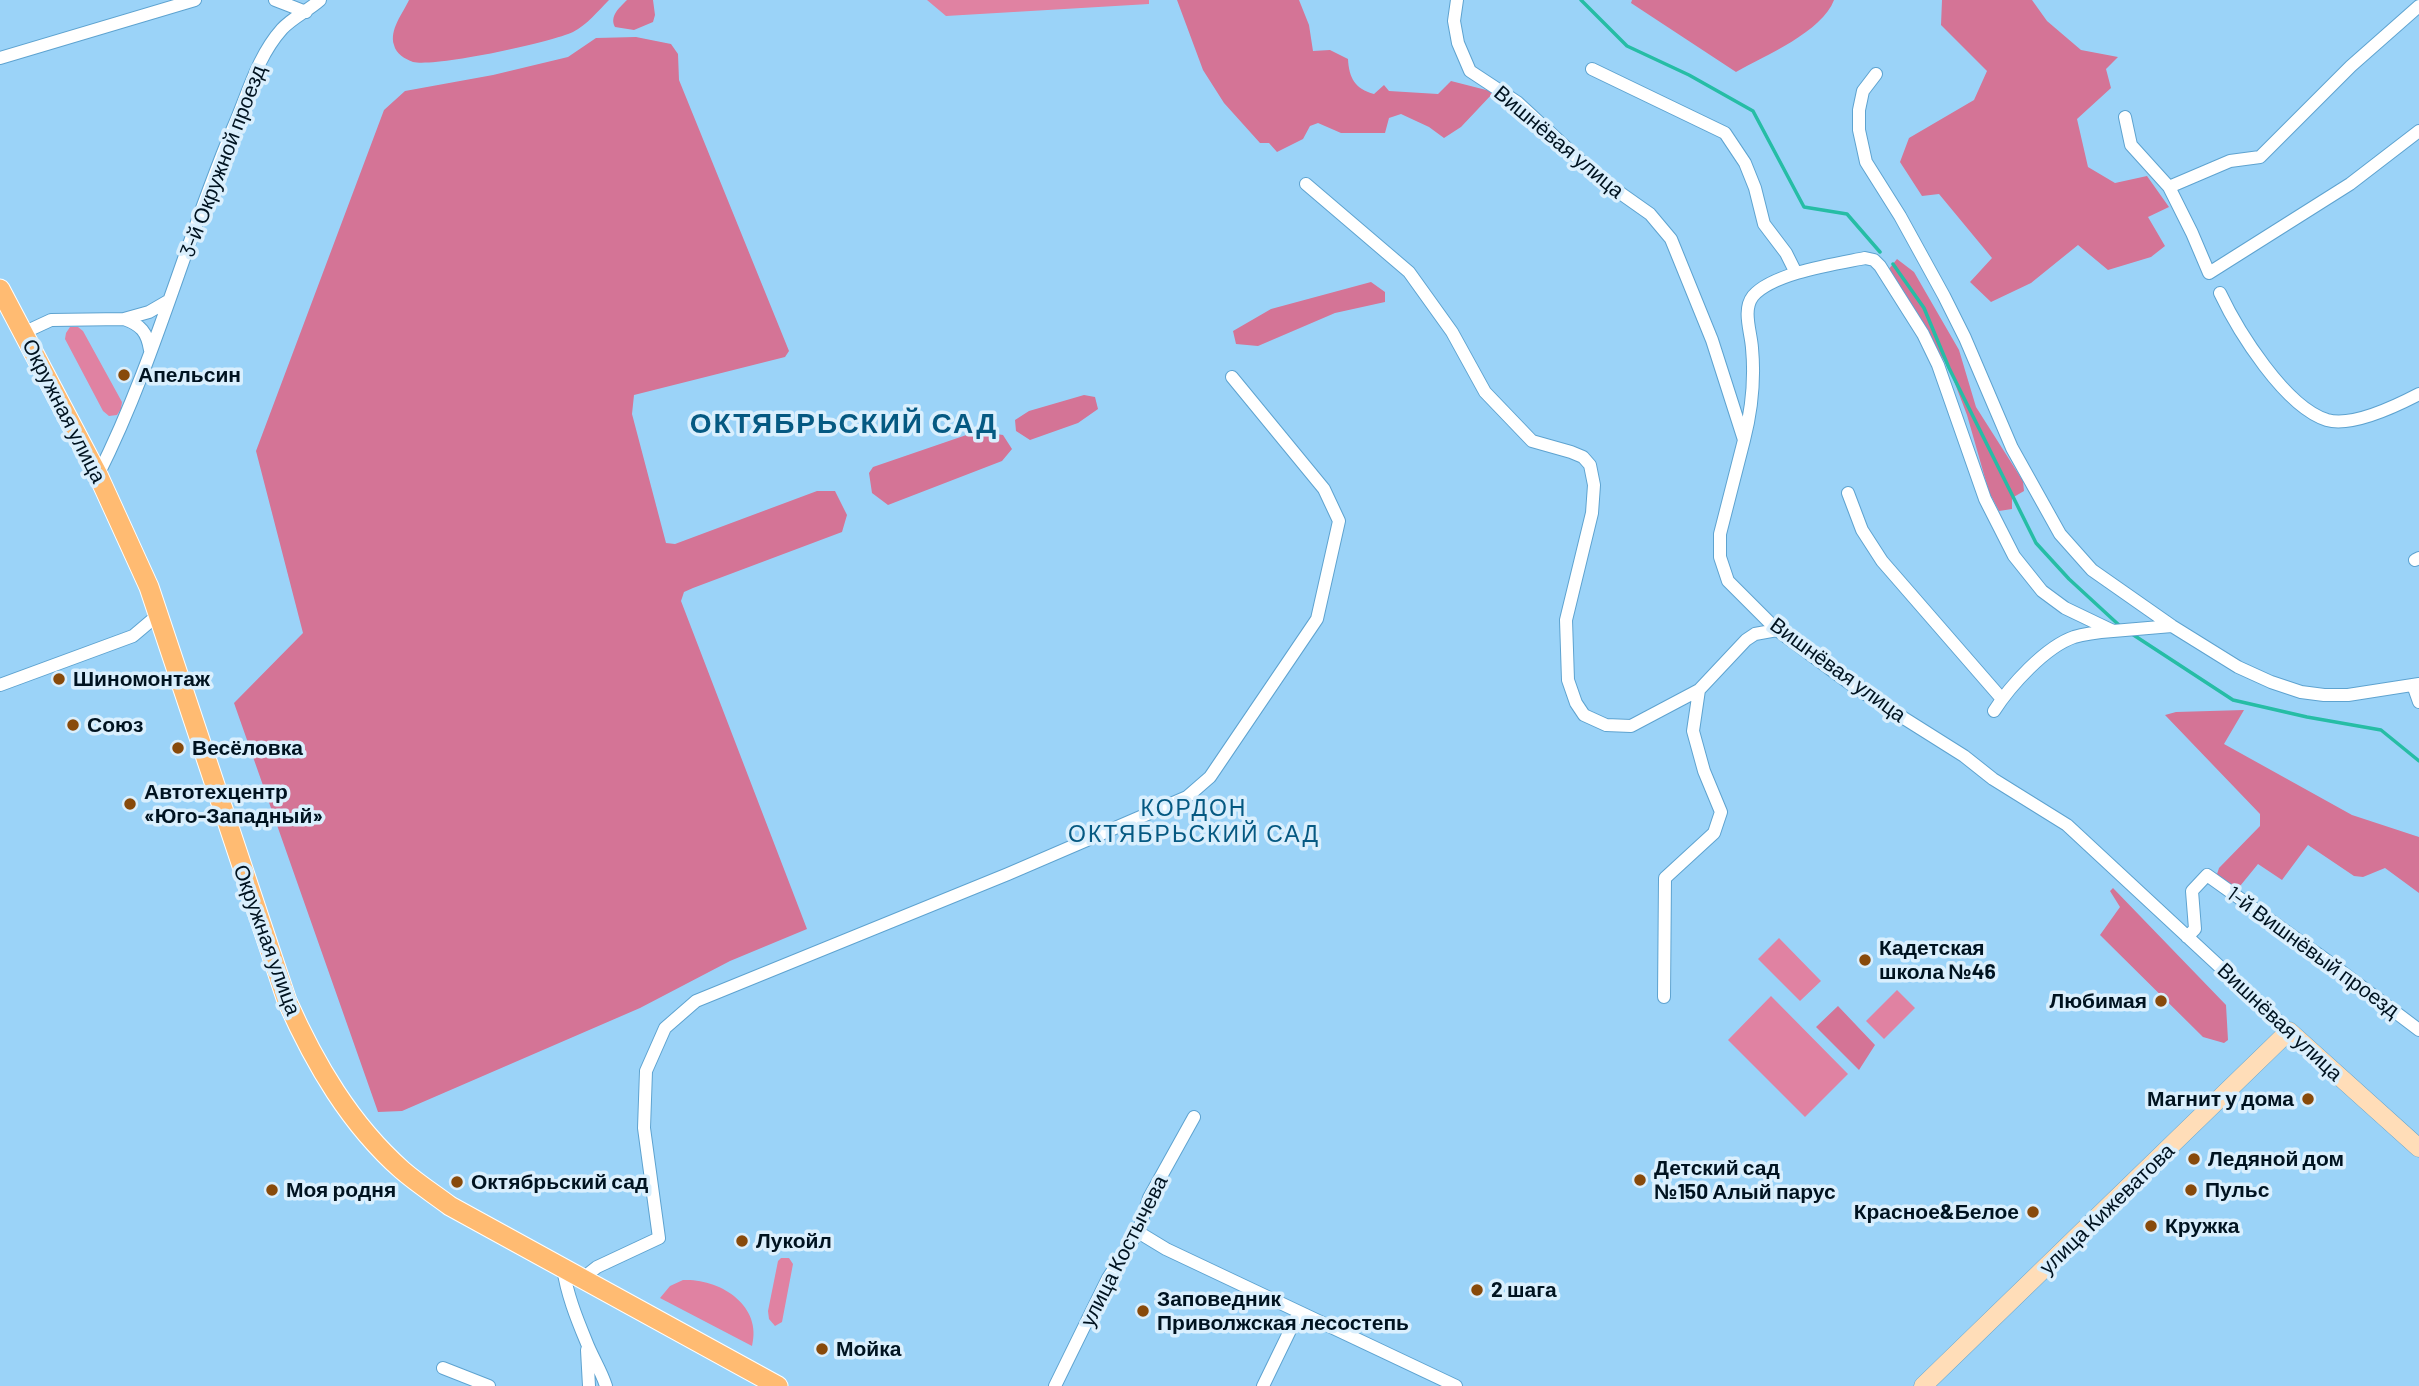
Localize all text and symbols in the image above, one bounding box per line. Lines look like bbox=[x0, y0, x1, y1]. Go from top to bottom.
street label: 3-й Окружной проезд bbox=[175, 62, 271, 260]
street label: Вишнёвая улица bbox=[1489, 80, 1629, 204]
street label: Окружная улица bbox=[17, 335, 111, 487]
place label: Апельсин bbox=[138, 362, 241, 388]
marker: Апельсин bbox=[116, 367, 132, 383]
district label: ОКТЯБРЬСКИЙ САД bbox=[692, 407, 996, 441]
street label: Вишнёвая улица bbox=[1765, 612, 1911, 728]
place label: Шиномонтаж bbox=[73, 666, 210, 692]
marker: Шиномонтаж bbox=[51, 671, 67, 687]
place label: Союз bbox=[87, 712, 143, 738]
marker: Союз bbox=[65, 717, 81, 733]
place label: Весёловка bbox=[192, 735, 303, 761]
marker: Весёловка bbox=[170, 740, 186, 756]
place label: Автотехцентр «Юго-Западный» bbox=[144, 779, 323, 829]
district label: КОРДОН ОКТЯБРЬСКИЙ САД bbox=[1070, 794, 1318, 848]
marker: Автотехцентр «Юго-Западный» bbox=[122, 796, 138, 812]
street label: Окружная улица bbox=[228, 861, 306, 1019]
street label: 1-й Вишнёвый проезд bbox=[2222, 881, 2404, 1023]
place label: Кадетская школа №46 bbox=[1879, 935, 1996, 985]
marker: Кадетская школа №46 bbox=[1857, 952, 1873, 968]
street label: Вишнёвая улица bbox=[2212, 958, 2348, 1086]
place label: Любимая bbox=[2050, 988, 2147, 1014]
marker: Любимая bbox=[2153, 993, 2169, 1009]
place label: Магнит у дома bbox=[2147, 1086, 2294, 1112]
marker: Магнит у дома bbox=[2300, 1091, 2316, 1107]
street label: улица Кижеватова bbox=[2034, 1138, 2180, 1280]
place label: Ледяной дом bbox=[2208, 1146, 2344, 1172]
marker: Ледяной дом bbox=[2186, 1151, 2202, 1167]
place label: Детский сад №150 Алый парус bbox=[1654, 1155, 1836, 1205]
place label: Октябрьский сад bbox=[471, 1169, 648, 1195]
street label: улица Костычева bbox=[1075, 1171, 1173, 1331]
marker: Детский сад №150 Алый парус bbox=[1632, 1172, 1648, 1188]
marker: Октябрьский сад bbox=[449, 1174, 465, 1190]
place label: Моя родня bbox=[286, 1177, 396, 1203]
place label: Пульс bbox=[2205, 1177, 2269, 1203]
marker: Моя родня bbox=[264, 1182, 280, 1198]
marker: Пульс bbox=[2183, 1182, 2199, 1198]
place label: Красное&Белое bbox=[1854, 1199, 2019, 1225]
marker: Красное&Белое bbox=[2025, 1204, 2041, 1220]
place label: Кружка bbox=[2165, 1213, 2239, 1239]
marker: Кружка bbox=[2143, 1218, 2159, 1234]
place label: Лукойл bbox=[756, 1228, 832, 1254]
marker: Лукойл bbox=[734, 1233, 750, 1249]
place label: 2 шага bbox=[1491, 1277, 1557, 1303]
marker: 2 шага bbox=[1469, 1282, 1485, 1298]
place label: Заповедник Приволжская лесостепь bbox=[1157, 1286, 1409, 1336]
marker: Заповедник Приволжская лесостепь bbox=[1135, 1303, 1151, 1319]
place label: Мойка bbox=[836, 1336, 901, 1362]
marker: Мойка bbox=[814, 1341, 830, 1357]

